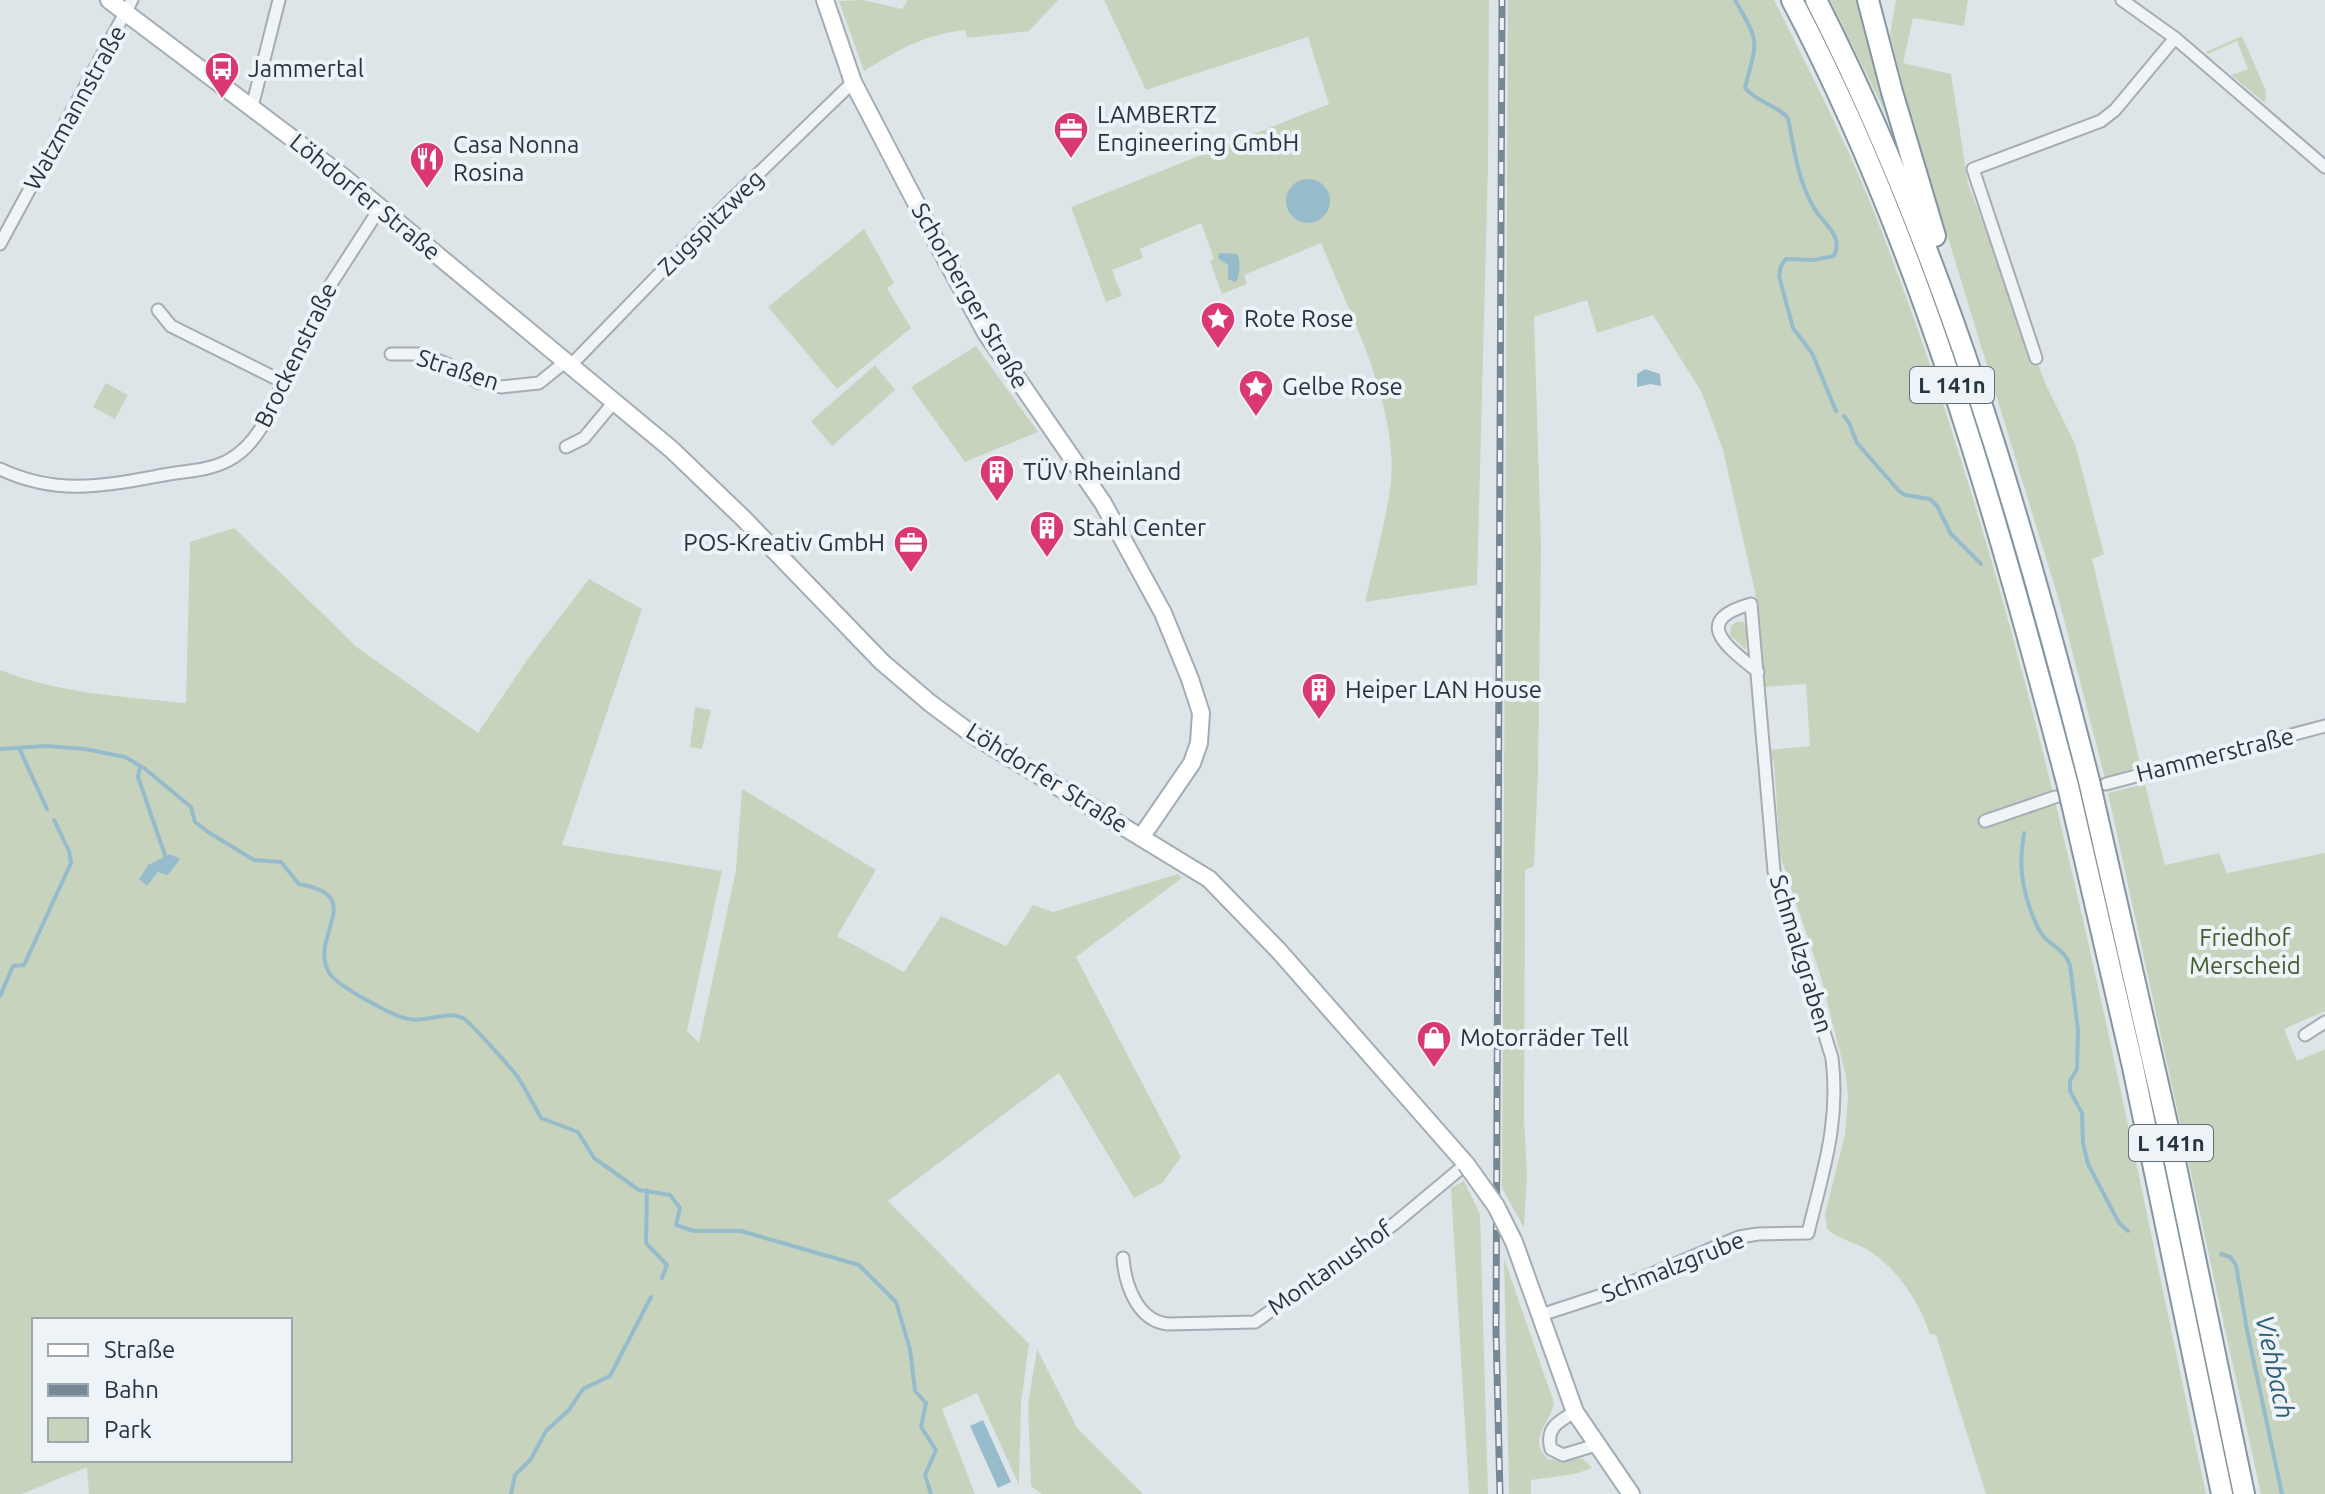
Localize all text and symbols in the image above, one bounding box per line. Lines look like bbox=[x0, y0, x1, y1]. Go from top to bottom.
street label: Watzmannstraße bbox=[18, 21, 131, 195]
bus stop icon: Jammertal bbox=[203, 50, 241, 100]
place label: Jammertal bbox=[248, 55, 364, 82]
place label: LAMBERTZ Engineering GmbH bbox=[1097, 101, 1299, 156]
office icon: LAMBERTZ Engineering GmbH bbox=[1052, 110, 1090, 160]
street label: Löhdorfer Straße bbox=[285, 128, 446, 265]
place label: Casa Nonna Rosina bbox=[453, 131, 579, 186]
restaurant icon: Casa Nonna Rosina bbox=[408, 140, 446, 190]
street label: Zugspitzweg bbox=[653, 165, 769, 281]
street label: Schorberger Straße bbox=[906, 198, 1035, 393]
street label: Brockenstraße bbox=[249, 278, 342, 431]
place icon: Rote Rose bbox=[1199, 300, 1237, 350]
place label: Rote Rose bbox=[1244, 305, 1354, 332]
street label: Straßen bbox=[414, 344, 503, 395]
road number: L 141n bbox=[1910, 367, 1994, 403]
place icon: Gelbe Rose bbox=[1237, 368, 1275, 418]
place label: Gelbe Rose bbox=[1282, 373, 1403, 400]
building icon: TÜV Rheinland bbox=[978, 453, 1016, 503]
place label: TÜV Rheinland bbox=[1023, 458, 1181, 485]
building icon: Stahl Center bbox=[1028, 509, 1066, 559]
place label: Stahl Center bbox=[1073, 514, 1206, 541]
office icon: POS-Kreativ GmbH bbox=[892, 524, 930, 574]
place label: POS-Kreativ GmbH bbox=[683, 529, 885, 556]
building icon: Heiper LAN House bbox=[1300, 671, 1338, 721]
place label: Heiper LAN House bbox=[1345, 676, 1542, 703]
street label: Löhdorfer Straße bbox=[962, 717, 1133, 838]
street label: Hammerstraße bbox=[2133, 722, 2297, 787]
street label: Schmalzgraben bbox=[1765, 872, 1838, 1036]
park label: Friedhof Merscheid bbox=[2189, 924, 2301, 979]
shop icon: Motorräder Tell bbox=[1415, 1019, 1453, 1069]
place label: Motorräder Tell bbox=[1460, 1024, 1629, 1051]
road number: L 141n bbox=[2129, 1125, 2213, 1161]
street label: Montanushof bbox=[1263, 1214, 1398, 1320]
street label: Schmalzgrube bbox=[1598, 1226, 1748, 1307]
water label: Viehbach bbox=[2250, 1313, 2301, 1421]
legend bbox=[32, 1318, 292, 1462]
text: Straße bbox=[104, 1336, 175, 1363]
text: Bahn bbox=[104, 1376, 159, 1403]
text: Park bbox=[104, 1416, 152, 1443]

